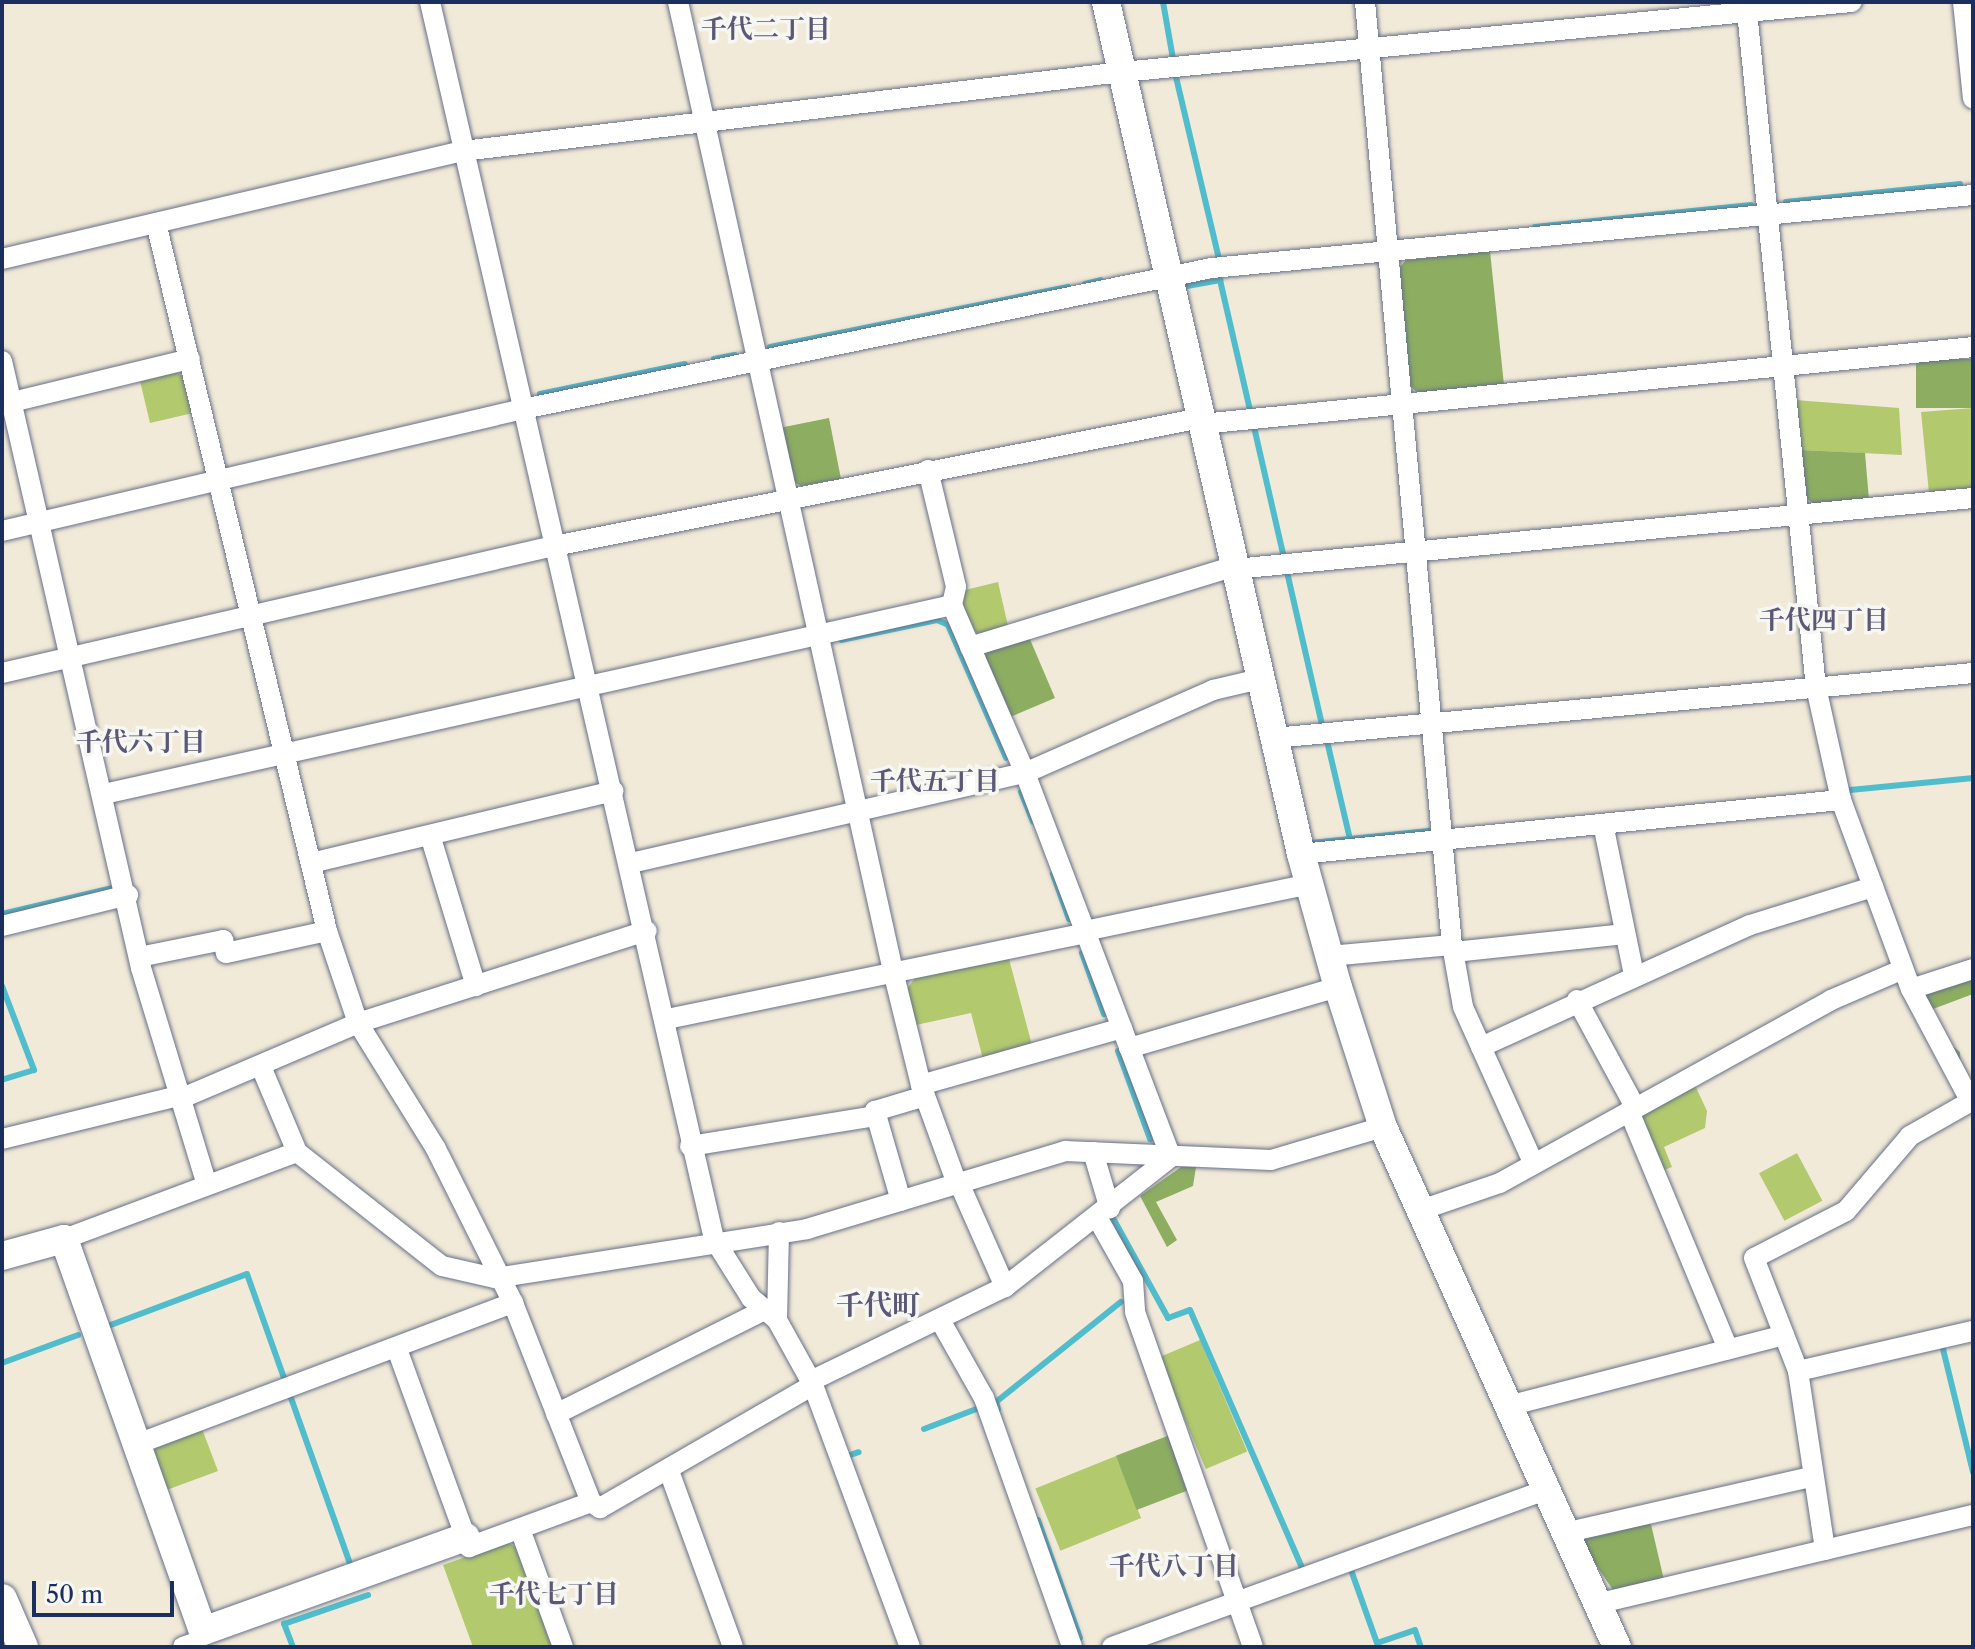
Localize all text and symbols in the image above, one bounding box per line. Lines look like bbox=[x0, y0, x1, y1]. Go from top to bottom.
district label: 千代二丁目 bbox=[701, 14, 831, 46]
district label: 千代四丁目 bbox=[1759, 605, 1889, 637]
district label: 千代六丁目 bbox=[76, 727, 206, 759]
district label: 千代五丁目 bbox=[870, 766, 1000, 798]
district label: 千代町 bbox=[836, 1288, 920, 1322]
district label: 千代八丁目 bbox=[1109, 1551, 1239, 1583]
scale bar bbox=[36, 1565, 178, 1615]
district label: 千代七丁目 bbox=[489, 1579, 619, 1611]
text: 50 m bbox=[46, 1580, 103, 1609]

